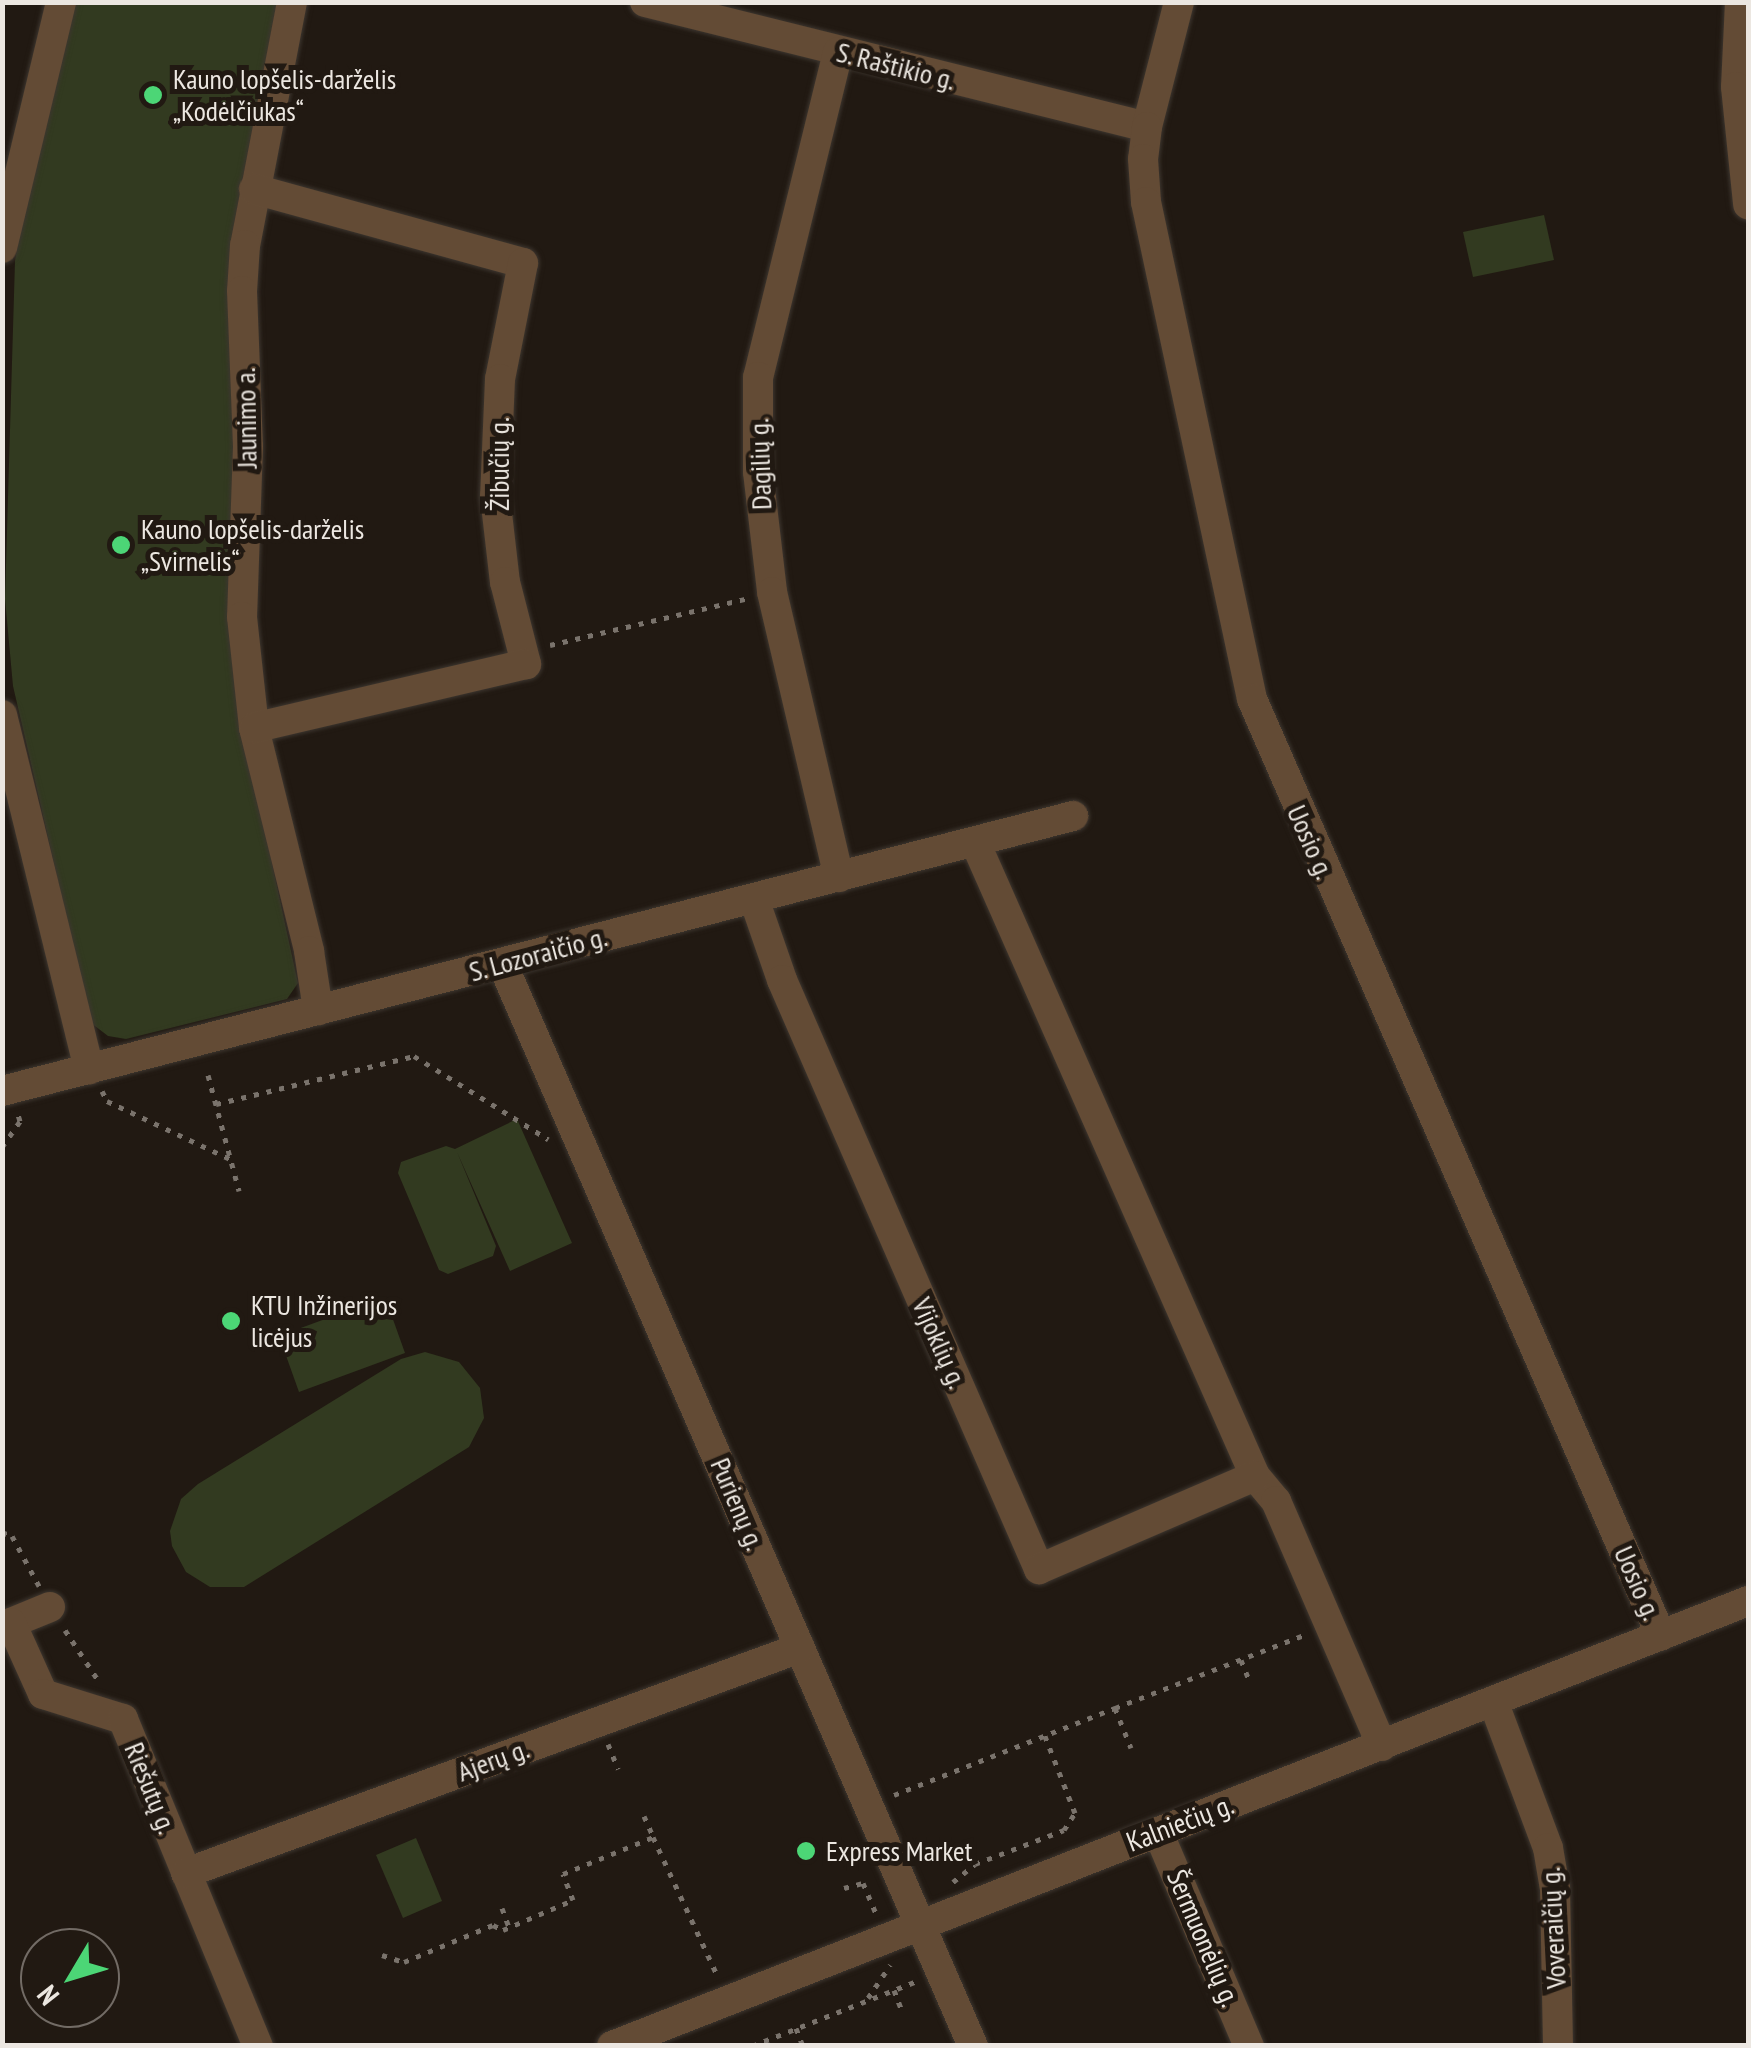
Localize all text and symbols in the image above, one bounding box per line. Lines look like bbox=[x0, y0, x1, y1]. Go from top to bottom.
street label: S. Raštikio g. bbox=[832, 35, 960, 97]
place label: Kauno lopšelis-darželis „Kodėlčiukas“ bbox=[173, 62, 396, 128]
marker: Kauno lopšelis-darželis „Kodėlčiukas“ bbox=[142, 84, 164, 106]
street label: Jaunimo a. bbox=[228, 367, 264, 469]
street label: Žibučių g. bbox=[482, 417, 516, 511]
street label: Dagilių g. bbox=[742, 418, 778, 510]
place label: Kauno lopšelis-darželis „Svirnelis“ bbox=[141, 512, 364, 578]
marker: Kauno lopšelis-darželis „Svirnelis“ bbox=[110, 534, 132, 556]
street label: Uosio g. bbox=[1280, 800, 1342, 884]
street label: S. Lozoraičio g. bbox=[465, 919, 611, 989]
place label: KTU Inžinerijos licėjus bbox=[251, 1288, 397, 1354]
street label: Vijoklių g. bbox=[905, 1292, 975, 1394]
marker: KTU Inžinerijos licėjus bbox=[220, 1310, 242, 1332]
street label: Purienų g. bbox=[704, 1453, 772, 1555]
street label: Uosio g. bbox=[1607, 1541, 1669, 1625]
street label: Ajerų g. bbox=[453, 1732, 533, 1788]
street label: Riešutų g. bbox=[118, 1737, 184, 1839]
street label: Kalniečių g. bbox=[1122, 1787, 1238, 1859]
place label: Express Market bbox=[826, 1834, 972, 1868]
marker: Express Market bbox=[795, 1840, 817, 1862]
street label: Šermuonėlių g. bbox=[1160, 1865, 1248, 2011]
street label: Voveraičių g. bbox=[1533, 1866, 1573, 1990]
north arrow bbox=[20, 1928, 120, 2028]
text: N bbox=[28, 1978, 67, 2013]

